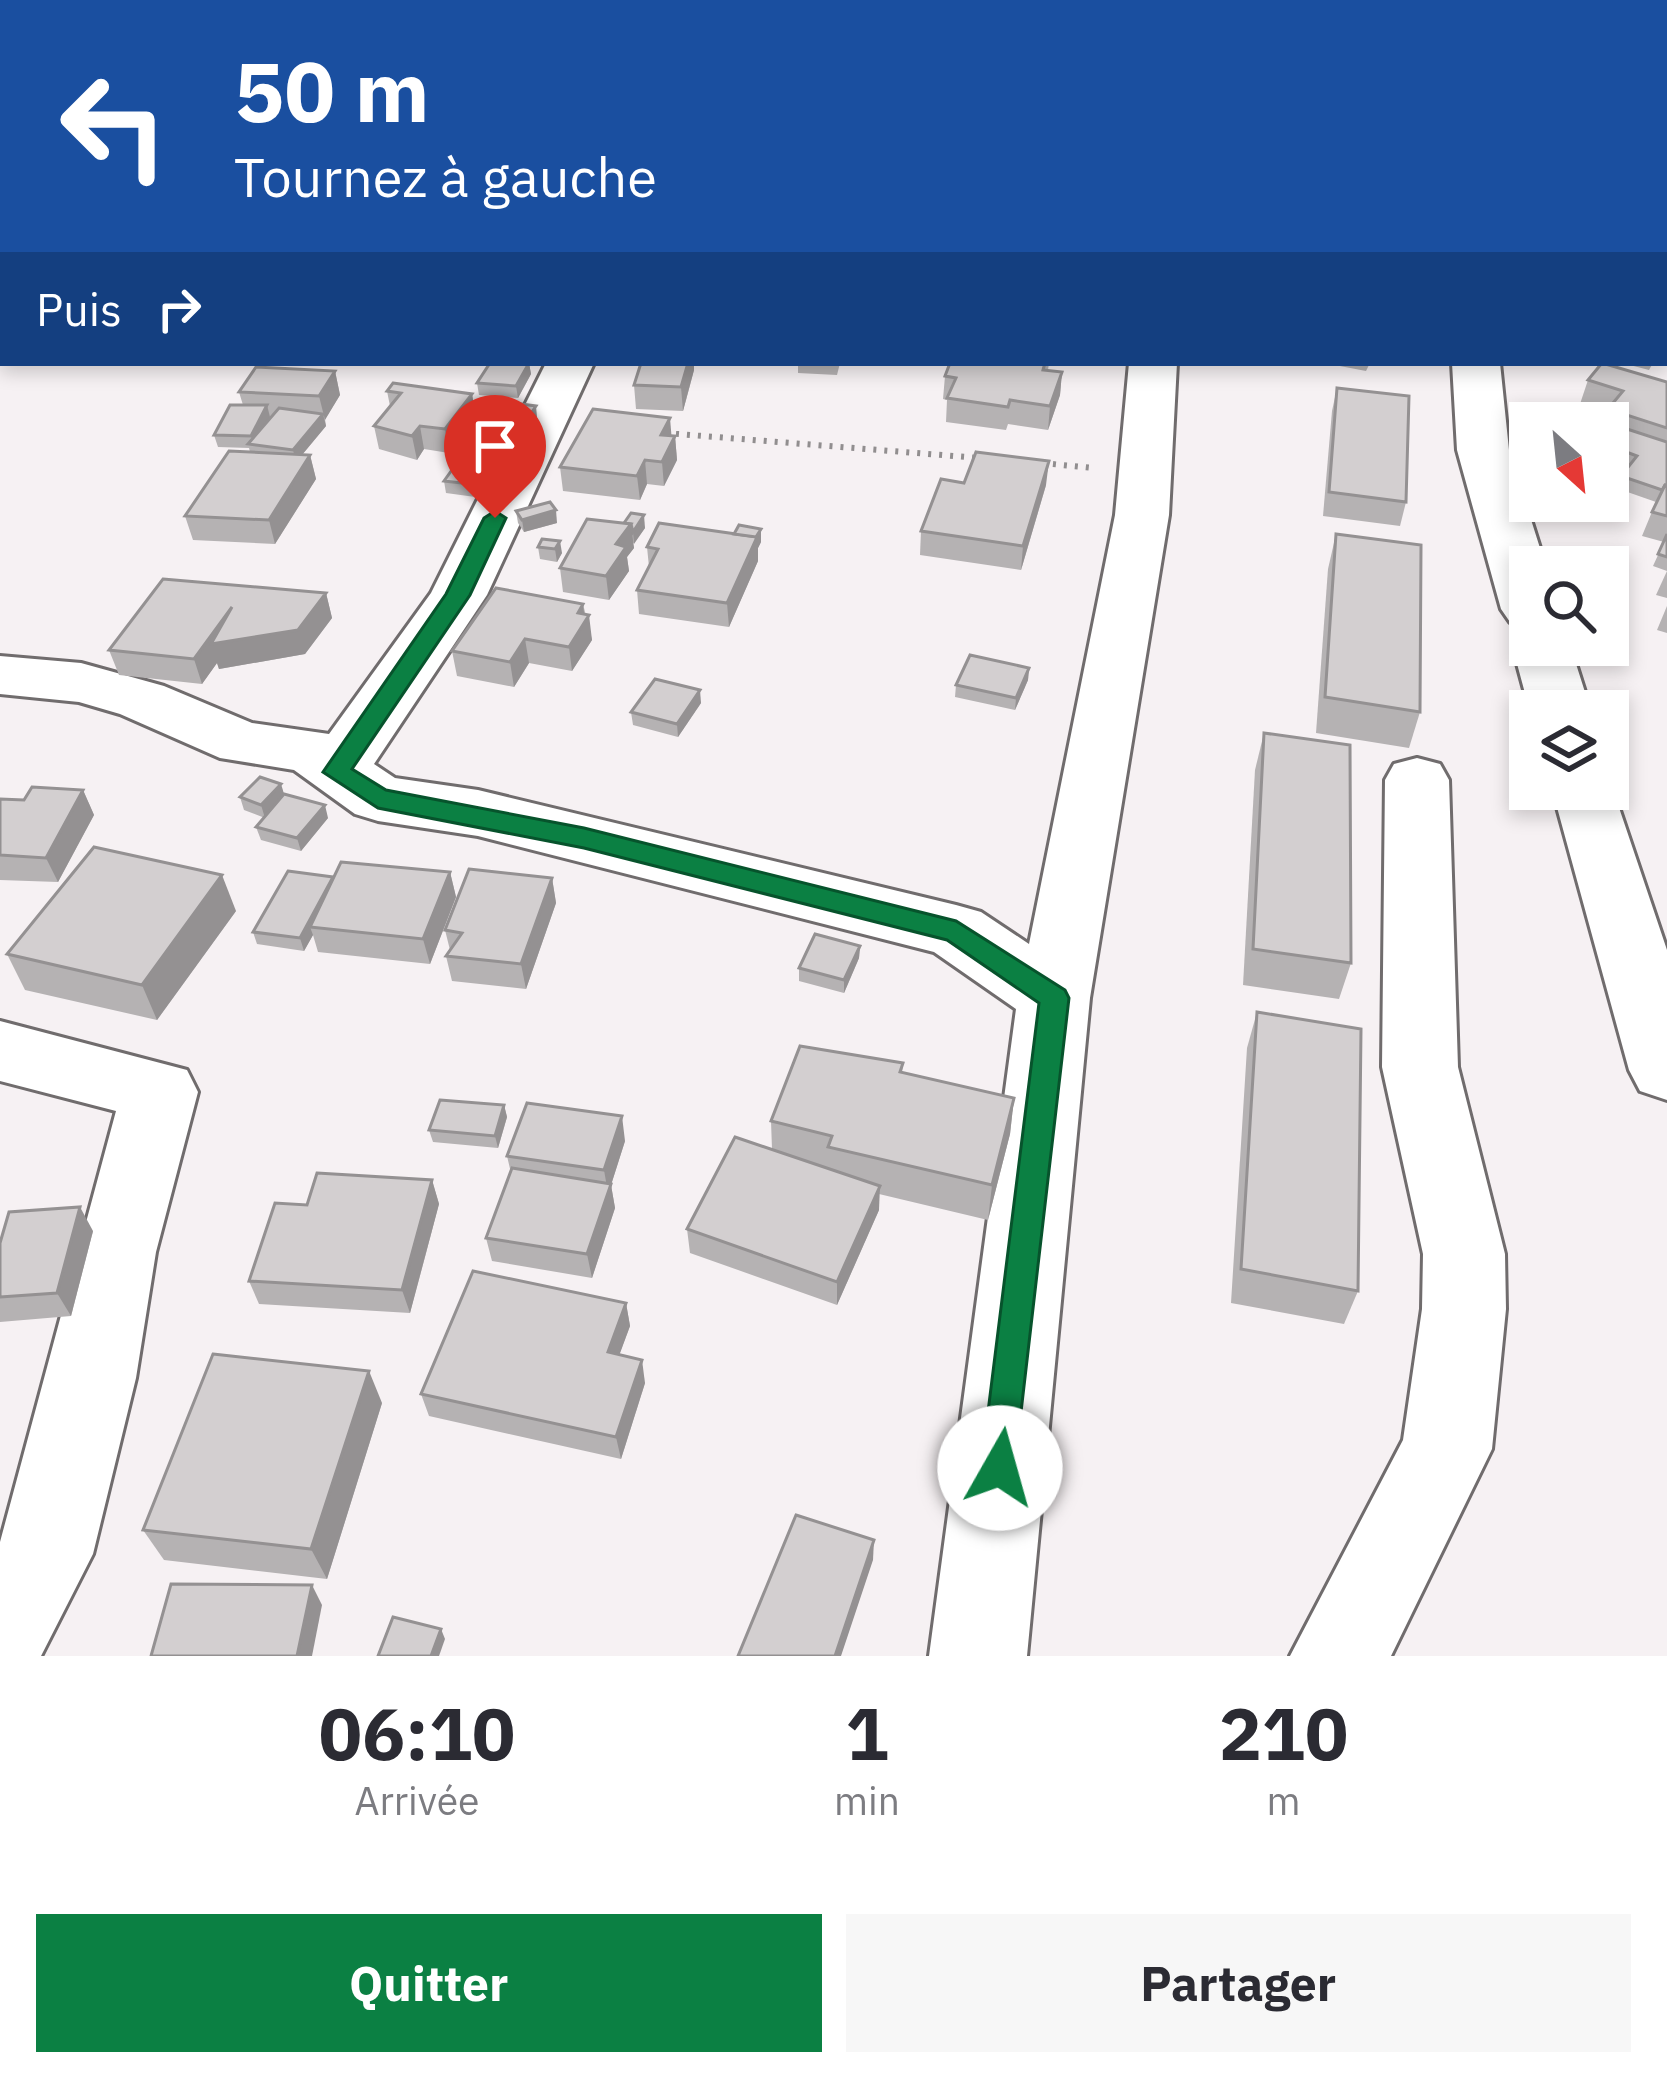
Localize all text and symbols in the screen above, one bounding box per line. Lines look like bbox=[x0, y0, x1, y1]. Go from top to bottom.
text: 50 m bbox=[234, 36, 430, 145]
icon: left bbox=[36, 48, 192, 204]
text: Tournez à gauche bbox=[234, 142, 657, 212]
icon: right bbox=[146, 276, 212, 342]
text: Puis bbox=[36, 280, 122, 338]
pin bbox=[444, 395, 546, 518]
north arrow bbox=[1509, 402, 1629, 522]
map controls bbox=[1509, 402, 1629, 810]
icon: arrive bbox=[462, 413, 528, 479]
button: search bbox=[1509, 546, 1629, 666]
button: layers bbox=[1509, 690, 1629, 810]
position arrow bbox=[937, 1405, 1063, 1531]
text: 06:10 bbox=[319, 1686, 515, 1780]
text: 1 bbox=[845, 1686, 889, 1780]
text: 210 bbox=[1219, 1686, 1348, 1780]
text: Arrivée bbox=[354, 1775, 480, 1826]
text: min bbox=[834, 1775, 900, 1826]
text: m bbox=[1266, 1775, 1301, 1826]
button: Quitter bbox=[36, 1914, 822, 2052]
button: Partager bbox=[846, 1914, 1631, 2052]

